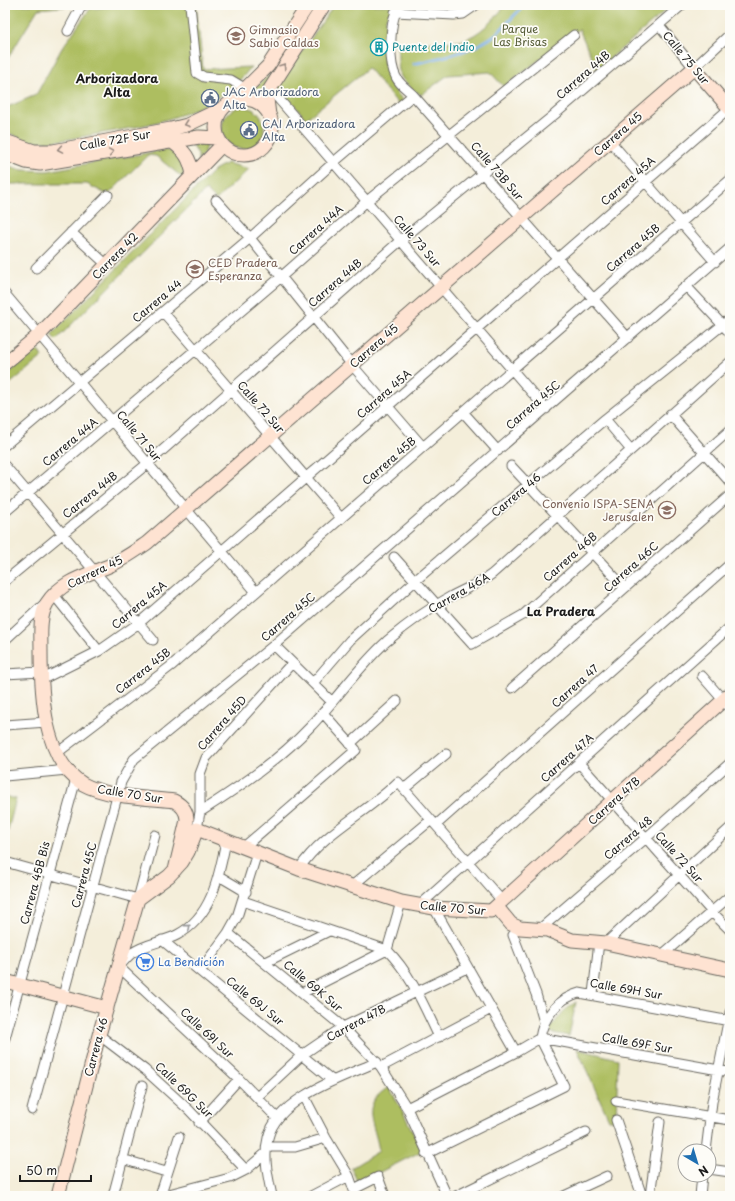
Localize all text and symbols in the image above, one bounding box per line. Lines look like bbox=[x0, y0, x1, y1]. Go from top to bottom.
park label: Parque Las Brisas bbox=[493, 20, 547, 50]
place label: Gimnasio Sabio Caldas bbox=[249, 21, 319, 51]
school or university icon: Gimnasio Sabio Caldas bbox=[226, 26, 246, 46]
street label: Calle 75 Sur bbox=[659, 27, 714, 89]
building icon: Puente del Indio bbox=[369, 37, 389, 57]
place label: Puente del Indio bbox=[392, 38, 475, 55]
street label: Carrera 44B bbox=[552, 46, 613, 103]
one-way arrow bbox=[278, 63, 286, 70]
district label: Arborizadora Alta bbox=[75, 69, 159, 101]
place label: JAC Arborizadora Alta bbox=[223, 83, 319, 113]
public building icon: JAC Arborizadora Alta bbox=[200, 88, 220, 108]
street label: Carrera 45 bbox=[589, 108, 646, 160]
place label: CAI Arborizadora Alta bbox=[262, 115, 356, 145]
one-way arrow bbox=[184, 119, 191, 128]
public building icon: CAI Arborizadora Alta bbox=[239, 120, 259, 140]
street label: Calle 72F Sur bbox=[78, 125, 153, 154]
street label: Calle 73B Sur bbox=[467, 137, 528, 205]
one-way arrow bbox=[57, 145, 63, 153]
one-way arrow bbox=[108, 148, 114, 157]
street label: Carrera 45A bbox=[597, 152, 659, 209]
street label: Carrera 44A bbox=[285, 200, 347, 259]
street label: Calle 73 Sur bbox=[390, 211, 446, 271]
street label: Carrera 45B bbox=[602, 219, 663, 276]
street label: Carrera 42 bbox=[88, 228, 142, 283]
place label: CED Pradera Esperanza bbox=[208, 254, 278, 284]
street label: Carrera 44B bbox=[304, 254, 365, 311]
school or university icon: CED Pradera Esperanza bbox=[185, 259, 205, 279]
street label: Carrera 44 bbox=[128, 275, 185, 326]
street label: Carrera 45 bbox=[345, 320, 402, 372]
street label: Carrera 45A bbox=[353, 365, 415, 422]
street label: Carrera 45C bbox=[502, 376, 564, 433]
street label: Calle 72 Sur bbox=[234, 377, 290, 437]
street label: Calle 71 Sur bbox=[113, 406, 166, 466]
street label: Carrera 44A bbox=[38, 413, 101, 470]
street label: Carrera 45B bbox=[358, 432, 419, 489]
street label: Carrera 44B bbox=[58, 467, 121, 522]
street label: Carrera 46 bbox=[487, 469, 545, 521]
place label: Convenio ISPA-SENA Jerusalen bbox=[542, 495, 654, 525]
school or university icon: Convenio ISPA-SENA Jerusalen bbox=[657, 500, 677, 520]
street label: Carrera 46B bbox=[539, 528, 601, 586]
street label: Carrera 46C bbox=[599, 537, 662, 596]
street label: Carrera 45 bbox=[64, 551, 125, 592]
street label: Carrera 46A bbox=[425, 568, 493, 617]
street label: Carrera 45A bbox=[107, 576, 170, 633]
street label: Carrera 45C bbox=[257, 588, 319, 645]
district label: La Pradera bbox=[527, 602, 596, 620]
street label: Carrera 45B bbox=[111, 643, 174, 698]
street label: Carrera 47 bbox=[547, 660, 602, 711]
street label: Carrera 45D bbox=[193, 691, 250, 754]
street label: Carrera 47A bbox=[536, 729, 597, 786]
street label: Carrera 47B bbox=[584, 773, 644, 829]
street label: Calle 70 Sur bbox=[96, 780, 165, 807]
street label: Carrera 48 bbox=[600, 812, 656, 864]
street label: Calle 72 Sur bbox=[651, 827, 708, 887]
street label: Carrera 45B Bis bbox=[15, 839, 54, 926]
street label: Carrera 45C bbox=[67, 840, 100, 910]
street label: Calle 70 Sur bbox=[420, 896, 487, 919]
one-way arrow bbox=[183, 924, 191, 932]
supermarket icon: La Bendición bbox=[135, 952, 155, 972]
place label: La Bendición bbox=[158, 953, 225, 970]
street label: Calle 69K Sur bbox=[280, 956, 347, 1016]
street label: Calle 69J Sur bbox=[223, 972, 288, 1029]
street label: Calle 69H Sur bbox=[589, 974, 664, 1003]
street label: Carrera 47B bbox=[323, 1000, 389, 1045]
street label: Calle 69I Sur bbox=[177, 1003, 238, 1062]
street label: Carrera 46 bbox=[79, 1015, 112, 1078]
street label: Calle 69F Sur bbox=[601, 1028, 674, 1057]
street label: Calle 69G Sur bbox=[152, 1058, 218, 1122]
north arrow bbox=[677, 1143, 717, 1183]
scale bar bbox=[20, 1157, 91, 1183]
text: 50 m bbox=[26, 1161, 57, 1179]
text: N bbox=[695, 1162, 712, 1181]

